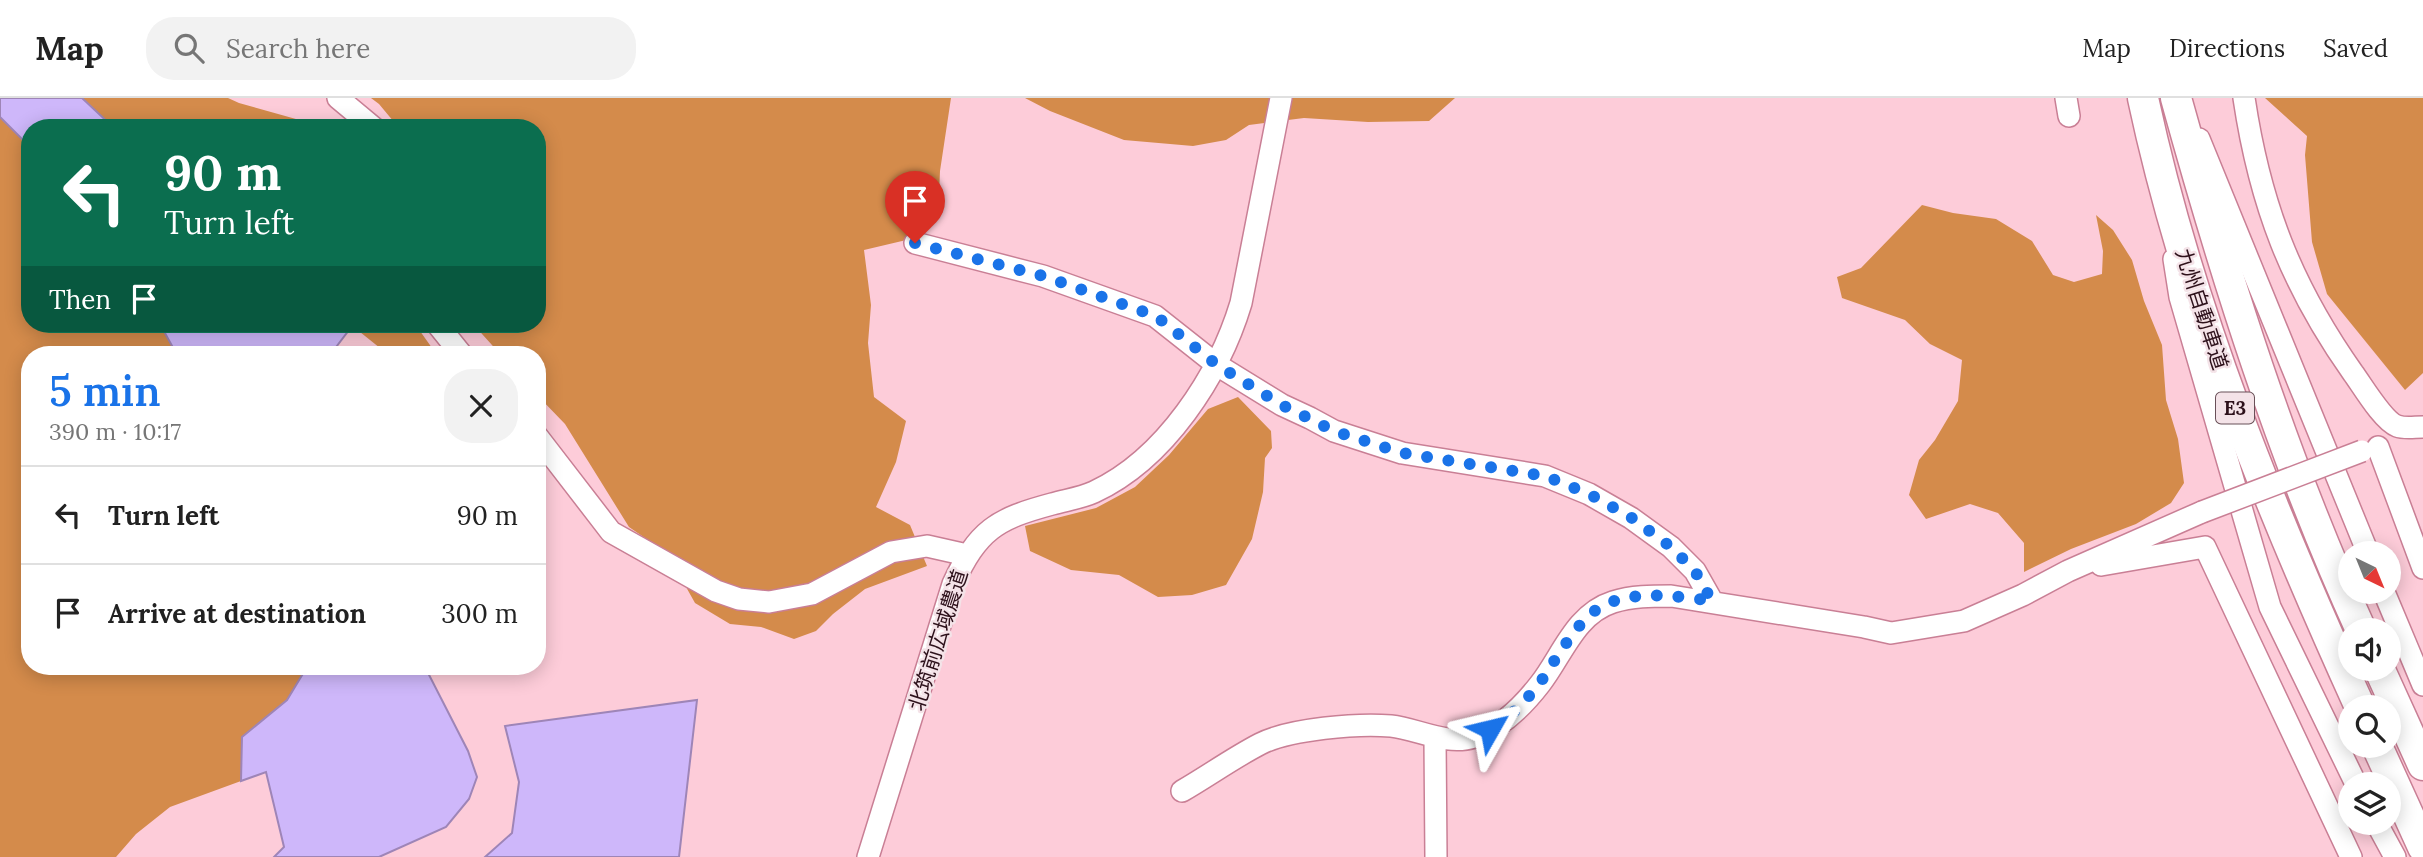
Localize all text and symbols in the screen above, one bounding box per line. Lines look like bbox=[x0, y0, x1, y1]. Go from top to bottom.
search box bbox=[146, 17, 636, 80]
text: Map bbox=[35, 27, 104, 69]
icon: search bbox=[170, 29, 208, 67]
text: Search here bbox=[226, 32, 370, 65]
text: Map bbox=[2082, 33, 2131, 64]
text: Directions bbox=[2169, 33, 2285, 64]
text: Saved bbox=[2323, 33, 2388, 64]
text: 90 m bbox=[164, 141, 281, 203]
icon: left bbox=[49, 147, 140, 238]
pin bbox=[885, 171, 945, 243]
icon: arrive bbox=[896, 182, 934, 220]
text: Turn left bbox=[164, 202, 294, 243]
street label: 九州自動車道 bbox=[2170, 245, 2234, 373]
icon: arrive bbox=[125, 280, 163, 318]
text: Then bbox=[49, 283, 111, 316]
text: 5 min bbox=[49, 364, 161, 418]
button: close bbox=[444, 369, 518, 443]
road number: E3 bbox=[2216, 392, 2254, 424]
text: 390 m · 10:17 bbox=[49, 417, 181, 446]
icon: left bbox=[49, 496, 87, 534]
text: Turn left bbox=[108, 499, 219, 532]
text: 90 m bbox=[457, 499, 518, 532]
north arrow bbox=[2338, 541, 2401, 604]
map controls bbox=[2338, 541, 2401, 835]
street label: 北筑前広域農道 bbox=[902, 566, 974, 714]
icon: arrive bbox=[49, 594, 87, 632]
text: Arrive at destination bbox=[108, 597, 366, 630]
text: 300 m bbox=[441, 597, 518, 630]
button: sound bbox=[2338, 618, 2401, 681]
position arrow bbox=[1453, 692, 1527, 766]
button: search bbox=[2338, 695, 2401, 758]
button: layers bbox=[2338, 772, 2401, 835]

